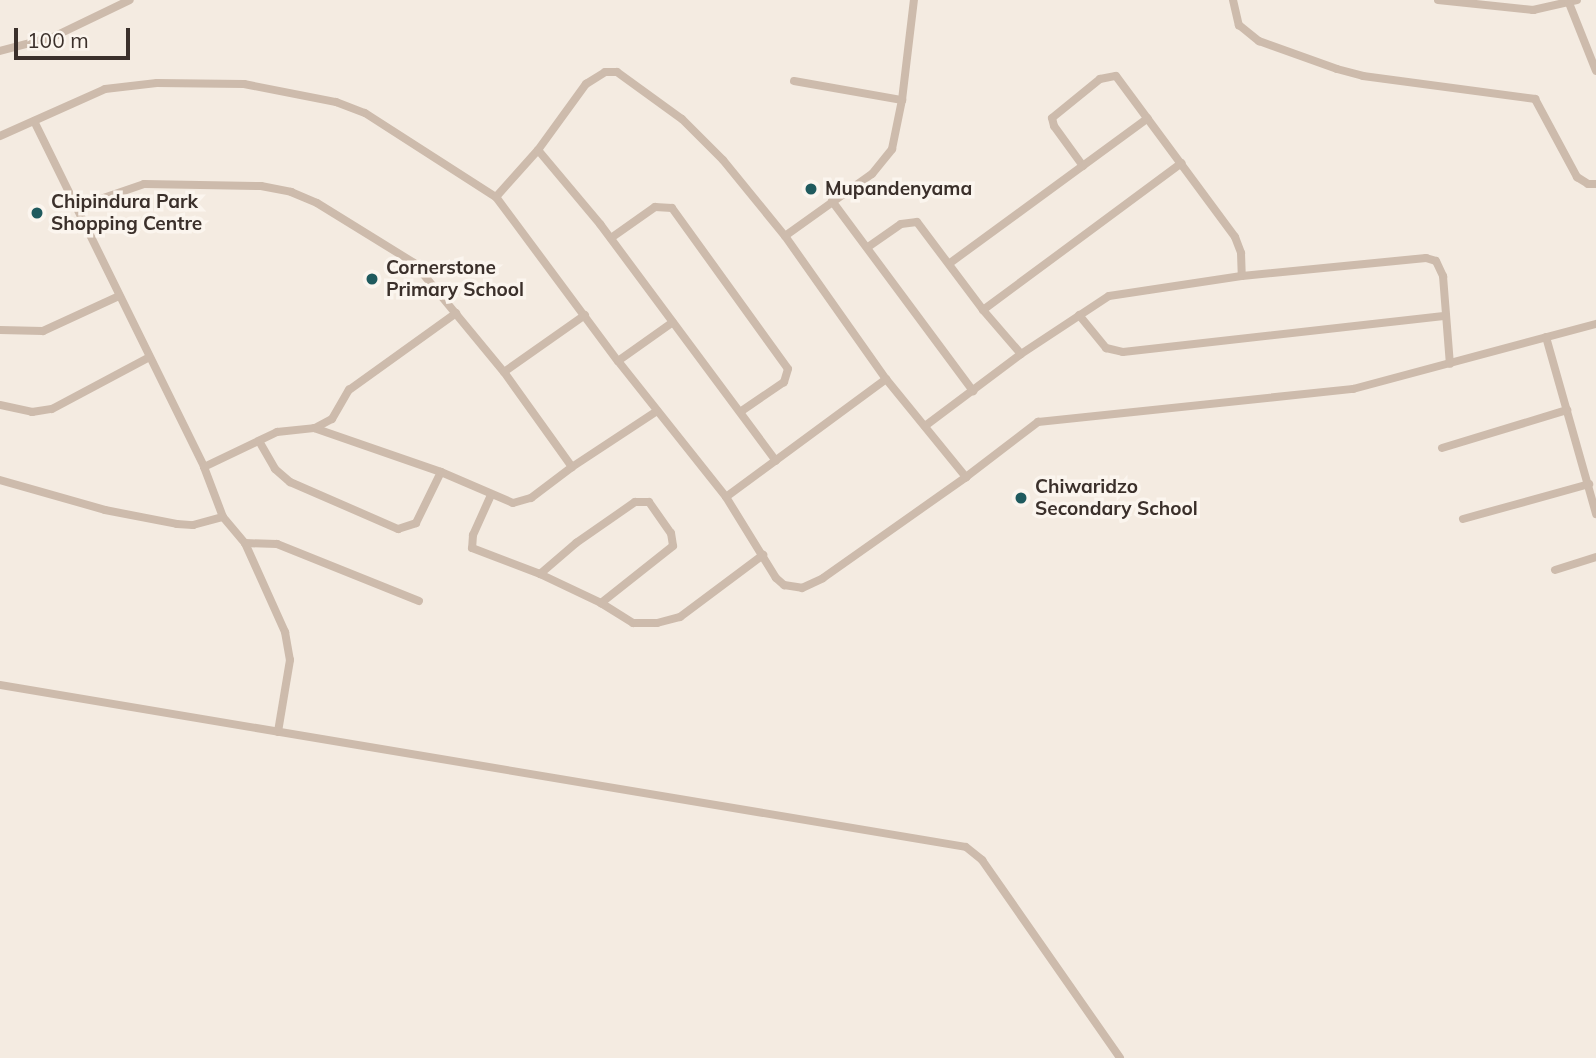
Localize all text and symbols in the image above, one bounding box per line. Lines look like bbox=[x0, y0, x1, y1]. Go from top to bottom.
scale bar bbox=[18, 14, 133, 58]
text: 100 m bbox=[27, 27, 89, 53]
place label: Mupandenyama bbox=[825, 178, 972, 200]
marker: Mupandenyama bbox=[803, 181, 819, 197]
place label: Chipindura Park Shopping Centre bbox=[51, 191, 202, 235]
marker: Chipindura Park Shopping Centre bbox=[29, 205, 45, 221]
place label: Cornerstone Primary School bbox=[386, 257, 524, 301]
marker: Cornerstone Primary School bbox=[364, 271, 380, 287]
place label: Chiwaridzo Secondary School bbox=[1035, 476, 1198, 520]
marker: Chiwaridzo Secondary School bbox=[1013, 490, 1029, 506]

